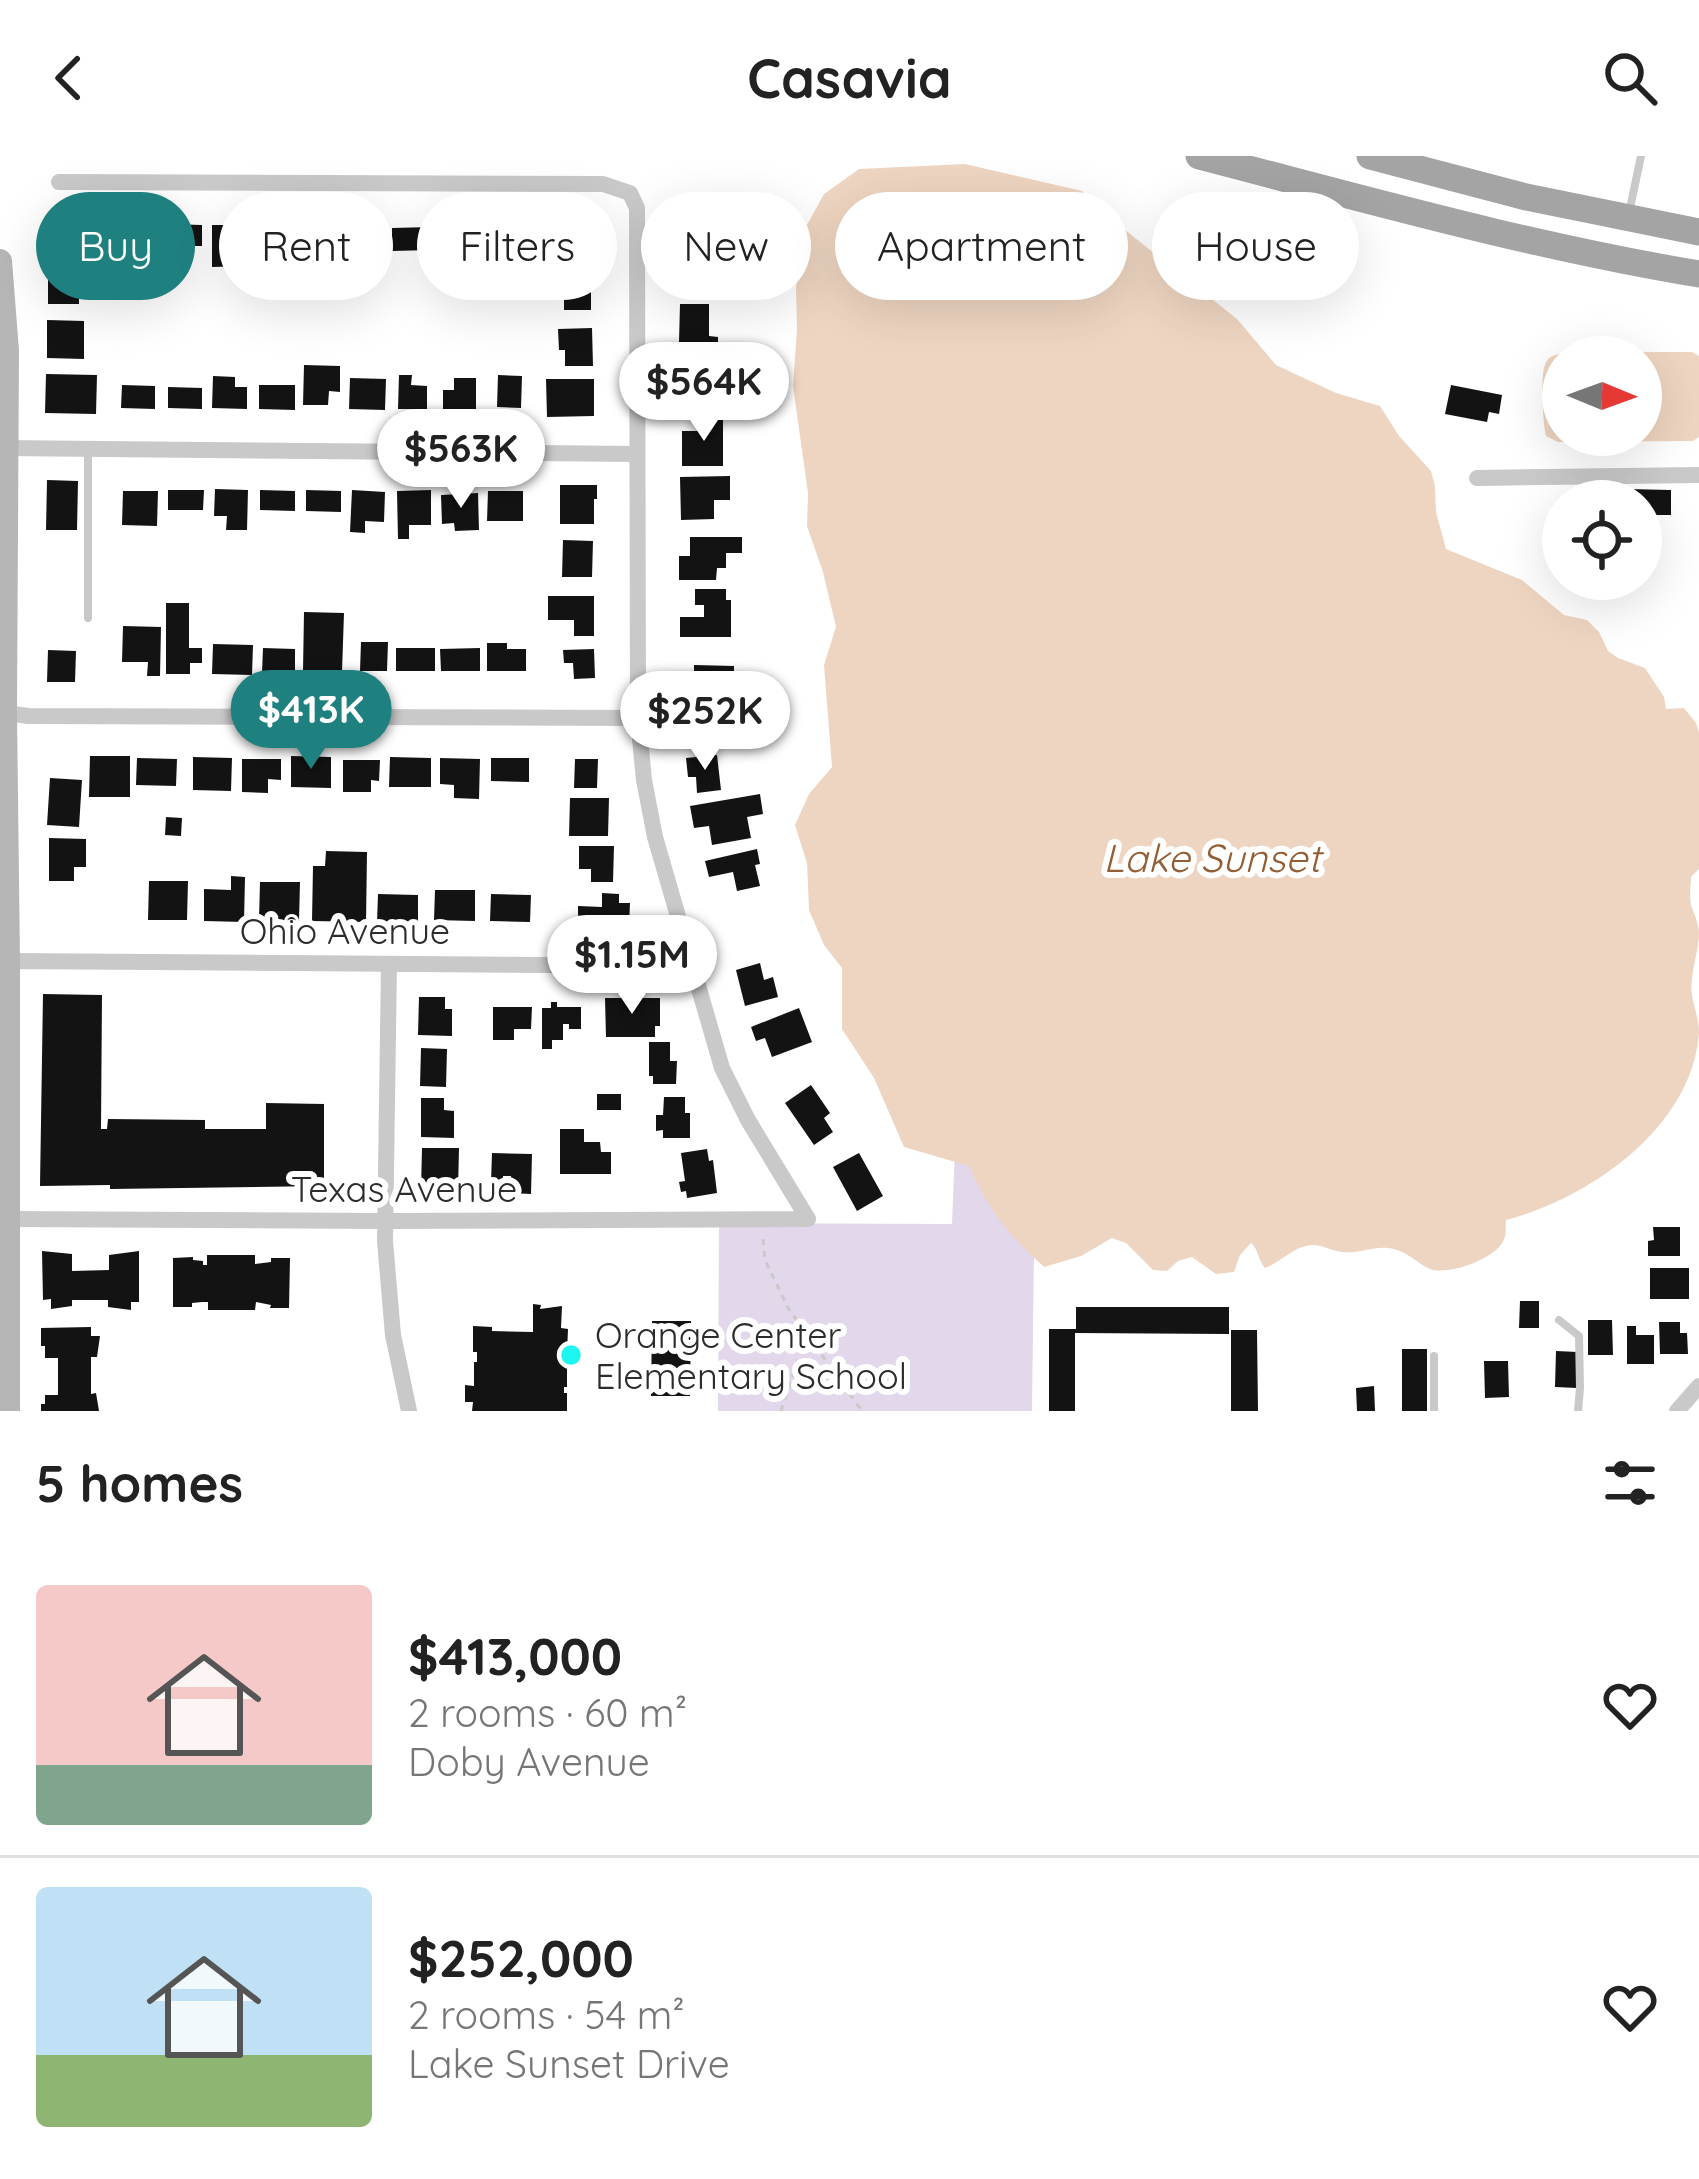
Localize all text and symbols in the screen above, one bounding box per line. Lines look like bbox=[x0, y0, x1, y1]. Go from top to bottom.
text: Casavia bbox=[747, 44, 952, 112]
icon: back bbox=[36, 45, 102, 111]
icon: search bbox=[1597, 45, 1663, 111]
chip: Buy bbox=[36, 192, 195, 300]
chip: Rent bbox=[219, 192, 393, 300]
chip: Filters bbox=[417, 192, 617, 300]
chip: New bbox=[641, 192, 811, 300]
chip: Apartment bbox=[835, 192, 1128, 300]
chip: House bbox=[1152, 192, 1359, 300]
north arrow bbox=[1542, 336, 1662, 456]
map controls bbox=[1542, 336, 1662, 600]
pin: $564K bbox=[620, 342, 788, 444]
text: $564K bbox=[646, 356, 762, 405]
pin: $563K bbox=[377, 409, 545, 511]
text: $563K bbox=[404, 423, 518, 472]
button: locate bbox=[1542, 480, 1662, 600]
pin: $413K bbox=[227, 670, 395, 772]
pin: $252K bbox=[621, 671, 789, 773]
text: $413K bbox=[258, 684, 364, 733]
text: $252K bbox=[647, 685, 763, 734]
water label: Lake Sunset bbox=[1103, 833, 1324, 882]
street label: Ohio Avenue bbox=[240, 908, 450, 953]
pin: $1.15M bbox=[534, 915, 730, 1017]
text: $1.15M bbox=[574, 929, 690, 978]
street label: Texas Avenue bbox=[291, 1166, 517, 1211]
place label: Orange Center Elementary School bbox=[595, 1312, 907, 1398]
marker: Orange Center Elementary School bbox=[558, 1342, 584, 1368]
icon: filters bbox=[1597, 1450, 1663, 1516]
text: 5 homes bbox=[36, 1451, 243, 1515]
text: $413,000 bbox=[408, 1624, 622, 1688]
icon: home bbox=[132, 1633, 276, 1777]
icon: heart bbox=[1597, 1672, 1663, 1738]
text: 2 rooms · 60 m² bbox=[408, 1688, 687, 1737]
text: Doby Avenue bbox=[408, 1737, 650, 1786]
text: $252,000 bbox=[408, 1926, 634, 1990]
icon: home bbox=[132, 1935, 276, 2079]
icon: heart bbox=[1597, 1974, 1663, 2040]
text: 2 rooms · 54 m² bbox=[408, 1990, 685, 2039]
text: Lake Sunset Drive bbox=[408, 2039, 730, 2088]

